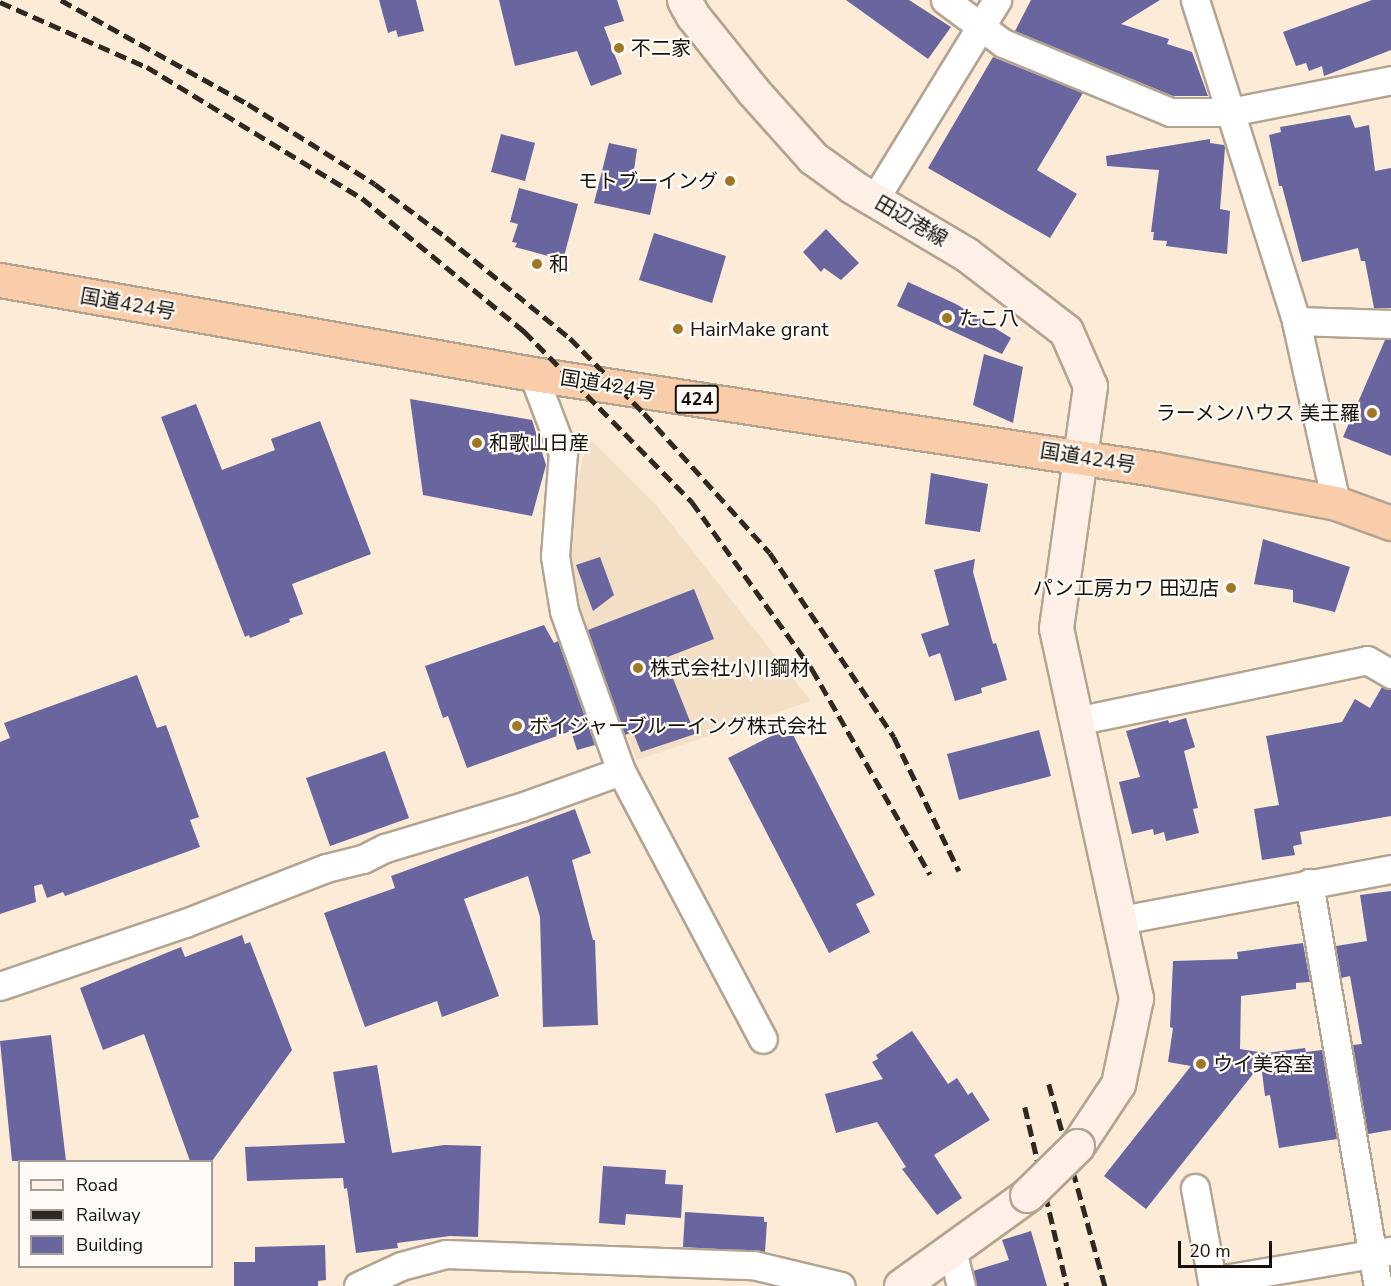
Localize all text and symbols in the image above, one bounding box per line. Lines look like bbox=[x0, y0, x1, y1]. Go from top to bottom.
place label: 不二家 bbox=[631, 36, 691, 60]
marker: 不二家 bbox=[612, 41, 626, 55]
place label: モトブーイング bbox=[578, 169, 718, 193]
marker: モトブーイング bbox=[723, 174, 737, 188]
street label: 田辺港線 bbox=[870, 191, 952, 251]
place label: 和 bbox=[549, 252, 569, 276]
marker: 和 bbox=[530, 257, 544, 271]
street label: 国道424号 bbox=[79, 284, 177, 324]
place label: たこ八 bbox=[959, 306, 1019, 330]
marker: たこ八 bbox=[940, 311, 954, 325]
place label: HairMake grant bbox=[690, 317, 829, 341]
marker: HairMake grant bbox=[671, 322, 685, 336]
street label: 国道424号 bbox=[559, 366, 657, 404]
road number: 424 bbox=[674, 384, 720, 414]
place label: ラーメンハウス 美王羅 bbox=[1155, 401, 1360, 425]
marker: ラーメンハウス 美王羅 bbox=[1365, 406, 1379, 420]
place label: 和歌山日産 bbox=[489, 431, 589, 455]
marker: 和歌山日産 bbox=[470, 436, 484, 450]
street label: 国道424号 bbox=[1039, 439, 1137, 477]
place label: パン工房カワ 田辺店 bbox=[1034, 576, 1219, 600]
marker: パン工房カワ 田辺店 bbox=[1224, 581, 1238, 595]
place label: 株式会社小川鋼材 bbox=[650, 656, 810, 680]
marker: 株式会社小川鋼材 bbox=[631, 661, 645, 675]
place label: ボイジャーブルーイング株式会社 bbox=[529, 714, 829, 738]
marker: ボイジャーブルーイング株式会社 bbox=[510, 719, 524, 733]
place label: ウイ美容室 bbox=[1213, 1052, 1313, 1076]
marker: ウイ美容室 bbox=[1194, 1057, 1208, 1071]
legend bbox=[18, 1160, 213, 1268]
text: Road bbox=[76, 1173, 118, 1197]
text: Railway bbox=[76, 1203, 141, 1227]
scale bar bbox=[1181, 1229, 1276, 1267]
text: Building bbox=[76, 1233, 143, 1257]
text: 20 m bbox=[1189, 1239, 1231, 1263]

